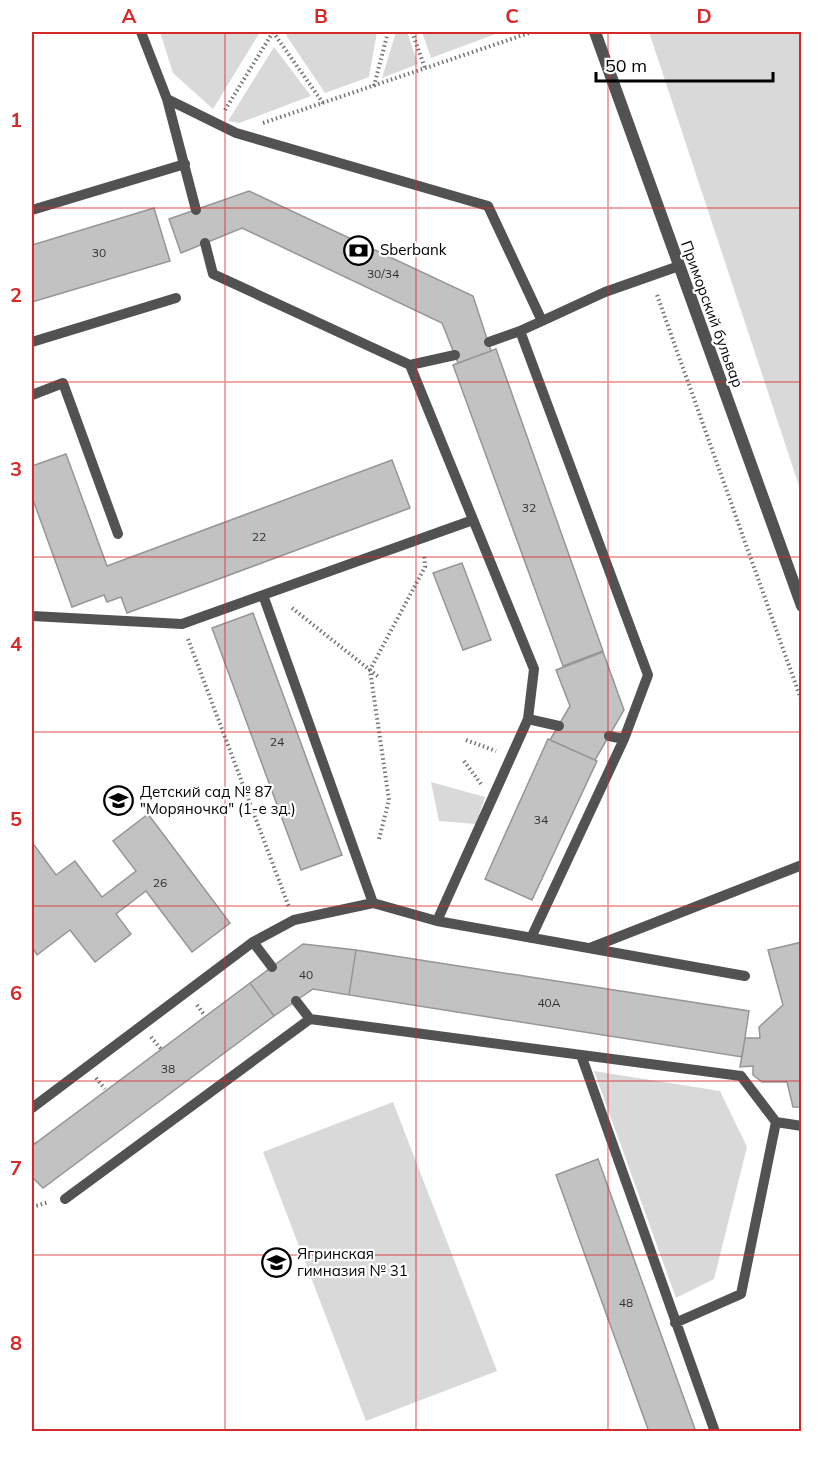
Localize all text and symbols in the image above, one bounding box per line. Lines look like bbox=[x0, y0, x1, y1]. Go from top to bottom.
text: A bbox=[122, 3, 137, 28]
text: B bbox=[314, 3, 328, 28]
text: C bbox=[505, 3, 519, 28]
text: D bbox=[696, 3, 712, 28]
scale bar bbox=[596, 45, 773, 83]
text: 50 m bbox=[605, 54, 647, 77]
text: 1 bbox=[10, 107, 22, 132]
bank icon: Sberbank bbox=[343, 234, 375, 266]
street label: Приморский бульвар bbox=[677, 238, 748, 390]
place label: Sberbank bbox=[380, 240, 447, 259]
house number: 30 bbox=[92, 245, 106, 260]
house number: 30/34 bbox=[367, 266, 399, 281]
text: 2 bbox=[10, 282, 22, 307]
text: 3 bbox=[10, 456, 22, 481]
house number: 32 bbox=[522, 500, 536, 515]
house number: 22 bbox=[252, 529, 266, 544]
text: 4 bbox=[10, 631, 22, 656]
house number: 24 bbox=[270, 734, 284, 749]
place label: Детский сад № 87 "Моряночка" (1-е зд.) bbox=[140, 782, 296, 818]
school or university icon: Детский сад № 87 "Моряночка" (1-е зд.) bbox=[103, 785, 135, 817]
text: 5 bbox=[10, 806, 22, 831]
house number: 34 bbox=[534, 812, 548, 827]
house number: 26 bbox=[153, 875, 167, 890]
house number: 40 bbox=[299, 967, 313, 982]
text: 6 bbox=[10, 980, 22, 1005]
house number: 40А bbox=[537, 995, 561, 1010]
house number: 38 bbox=[161, 1061, 175, 1076]
text: 7 bbox=[10, 1155, 22, 1180]
place label: Ягринская гимназия № 31 bbox=[297, 1244, 408, 1280]
school or university icon: Ягринская гимназия № 31 bbox=[260, 1247, 292, 1279]
house number: 48 bbox=[619, 1295, 633, 1310]
text: 8 bbox=[10, 1330, 22, 1355]

